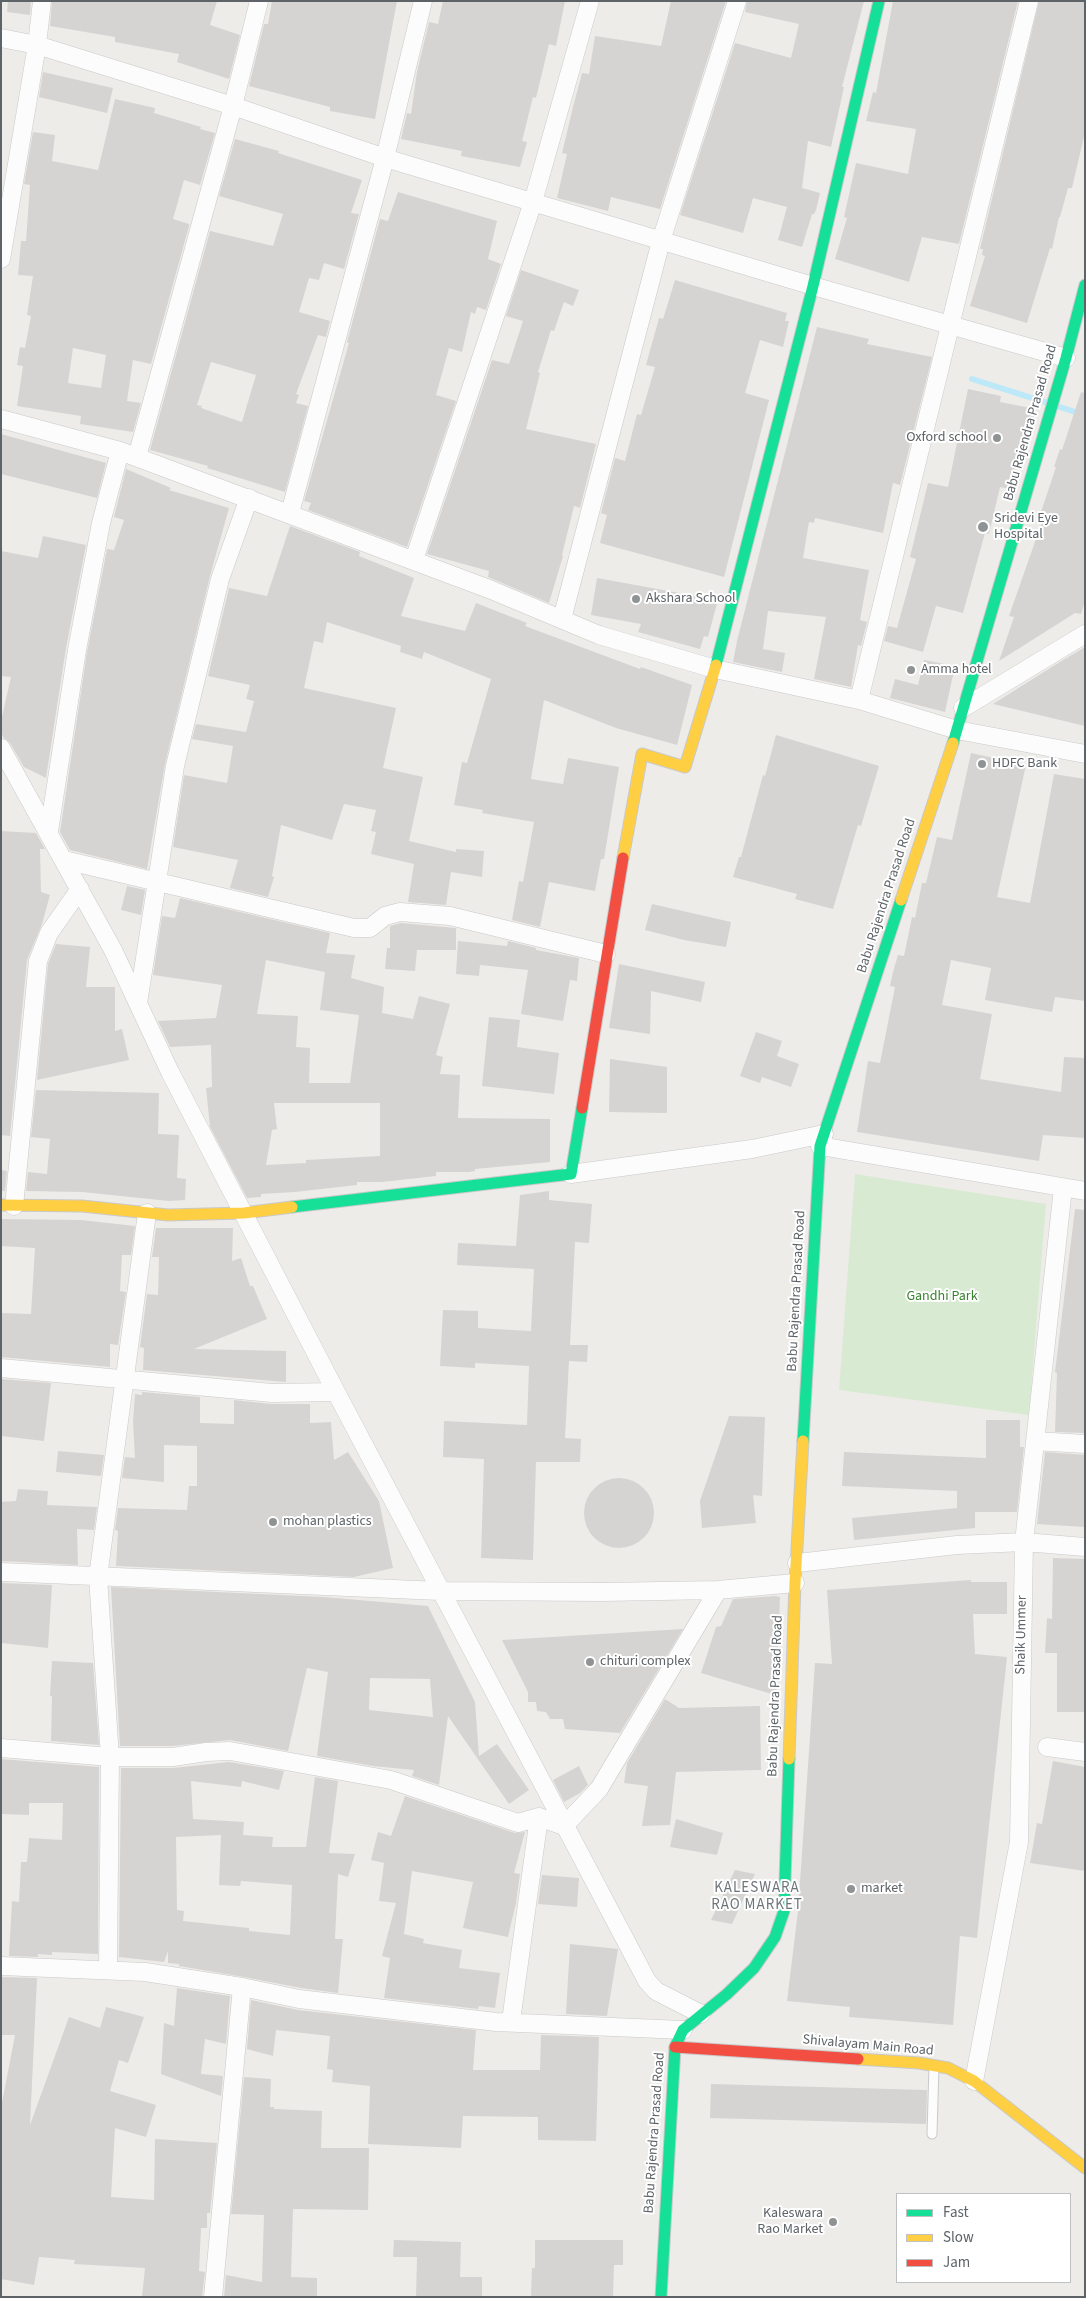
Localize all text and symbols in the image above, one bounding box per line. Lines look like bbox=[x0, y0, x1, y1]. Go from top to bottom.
street label: Babu Rajendra Prasad Road bbox=[1001, 343, 1061, 503]
place label: Oxford school bbox=[906, 430, 987, 446]
marker: Oxford school bbox=[991, 432, 1003, 444]
place label: Sridevi Eye Hospital bbox=[994, 511, 1058, 544]
marker: Sridevi Eye Hospital bbox=[976, 520, 990, 534]
place label: Akshara School bbox=[646, 591, 736, 607]
marker: Akshara School bbox=[630, 593, 642, 605]
place label: Amma hotel bbox=[921, 662, 992, 678]
marker: Amma hotel bbox=[905, 664, 917, 676]
place label: HDFC Bank bbox=[992, 756, 1057, 772]
marker: HDFC Bank bbox=[976, 758, 988, 770]
street label: Babu Rajendra Prasad Road bbox=[854, 817, 920, 975]
street label: Babu Rajendra Prasad Road bbox=[784, 1210, 810, 1372]
park label: Gandhi Park bbox=[906, 1289, 978, 1305]
place label: mohan plastics bbox=[283, 1514, 372, 1530]
marker: mohan plastics bbox=[267, 1516, 279, 1528]
street label: Shaik Ummer bbox=[1013, 1595, 1031, 1675]
street label: Babu Rajendra Prasad Road bbox=[765, 1615, 787, 1777]
place label: chituri complex bbox=[600, 1654, 691, 1670]
marker: chituri complex bbox=[584, 1656, 596, 1668]
district label: KALESWARA RAO MARKET bbox=[710, 1880, 804, 1915]
place label: market bbox=[861, 1881, 903, 1897]
marker: market bbox=[845, 1883, 857, 1895]
street label: Shivalayam Main Road bbox=[802, 2032, 934, 2060]
street label: Babu Rajendra Prasad Road bbox=[641, 2052, 669, 2214]
legend bbox=[896, 2193, 1071, 2283]
text: Fast bbox=[943, 2202, 969, 2223]
place label: Kaleswara Rao Market bbox=[757, 2206, 823, 2238]
marker: Kaleswara Rao Market bbox=[827, 2216, 839, 2228]
text: Slow bbox=[943, 2227, 974, 2248]
text: Jam bbox=[943, 2252, 970, 2273]

